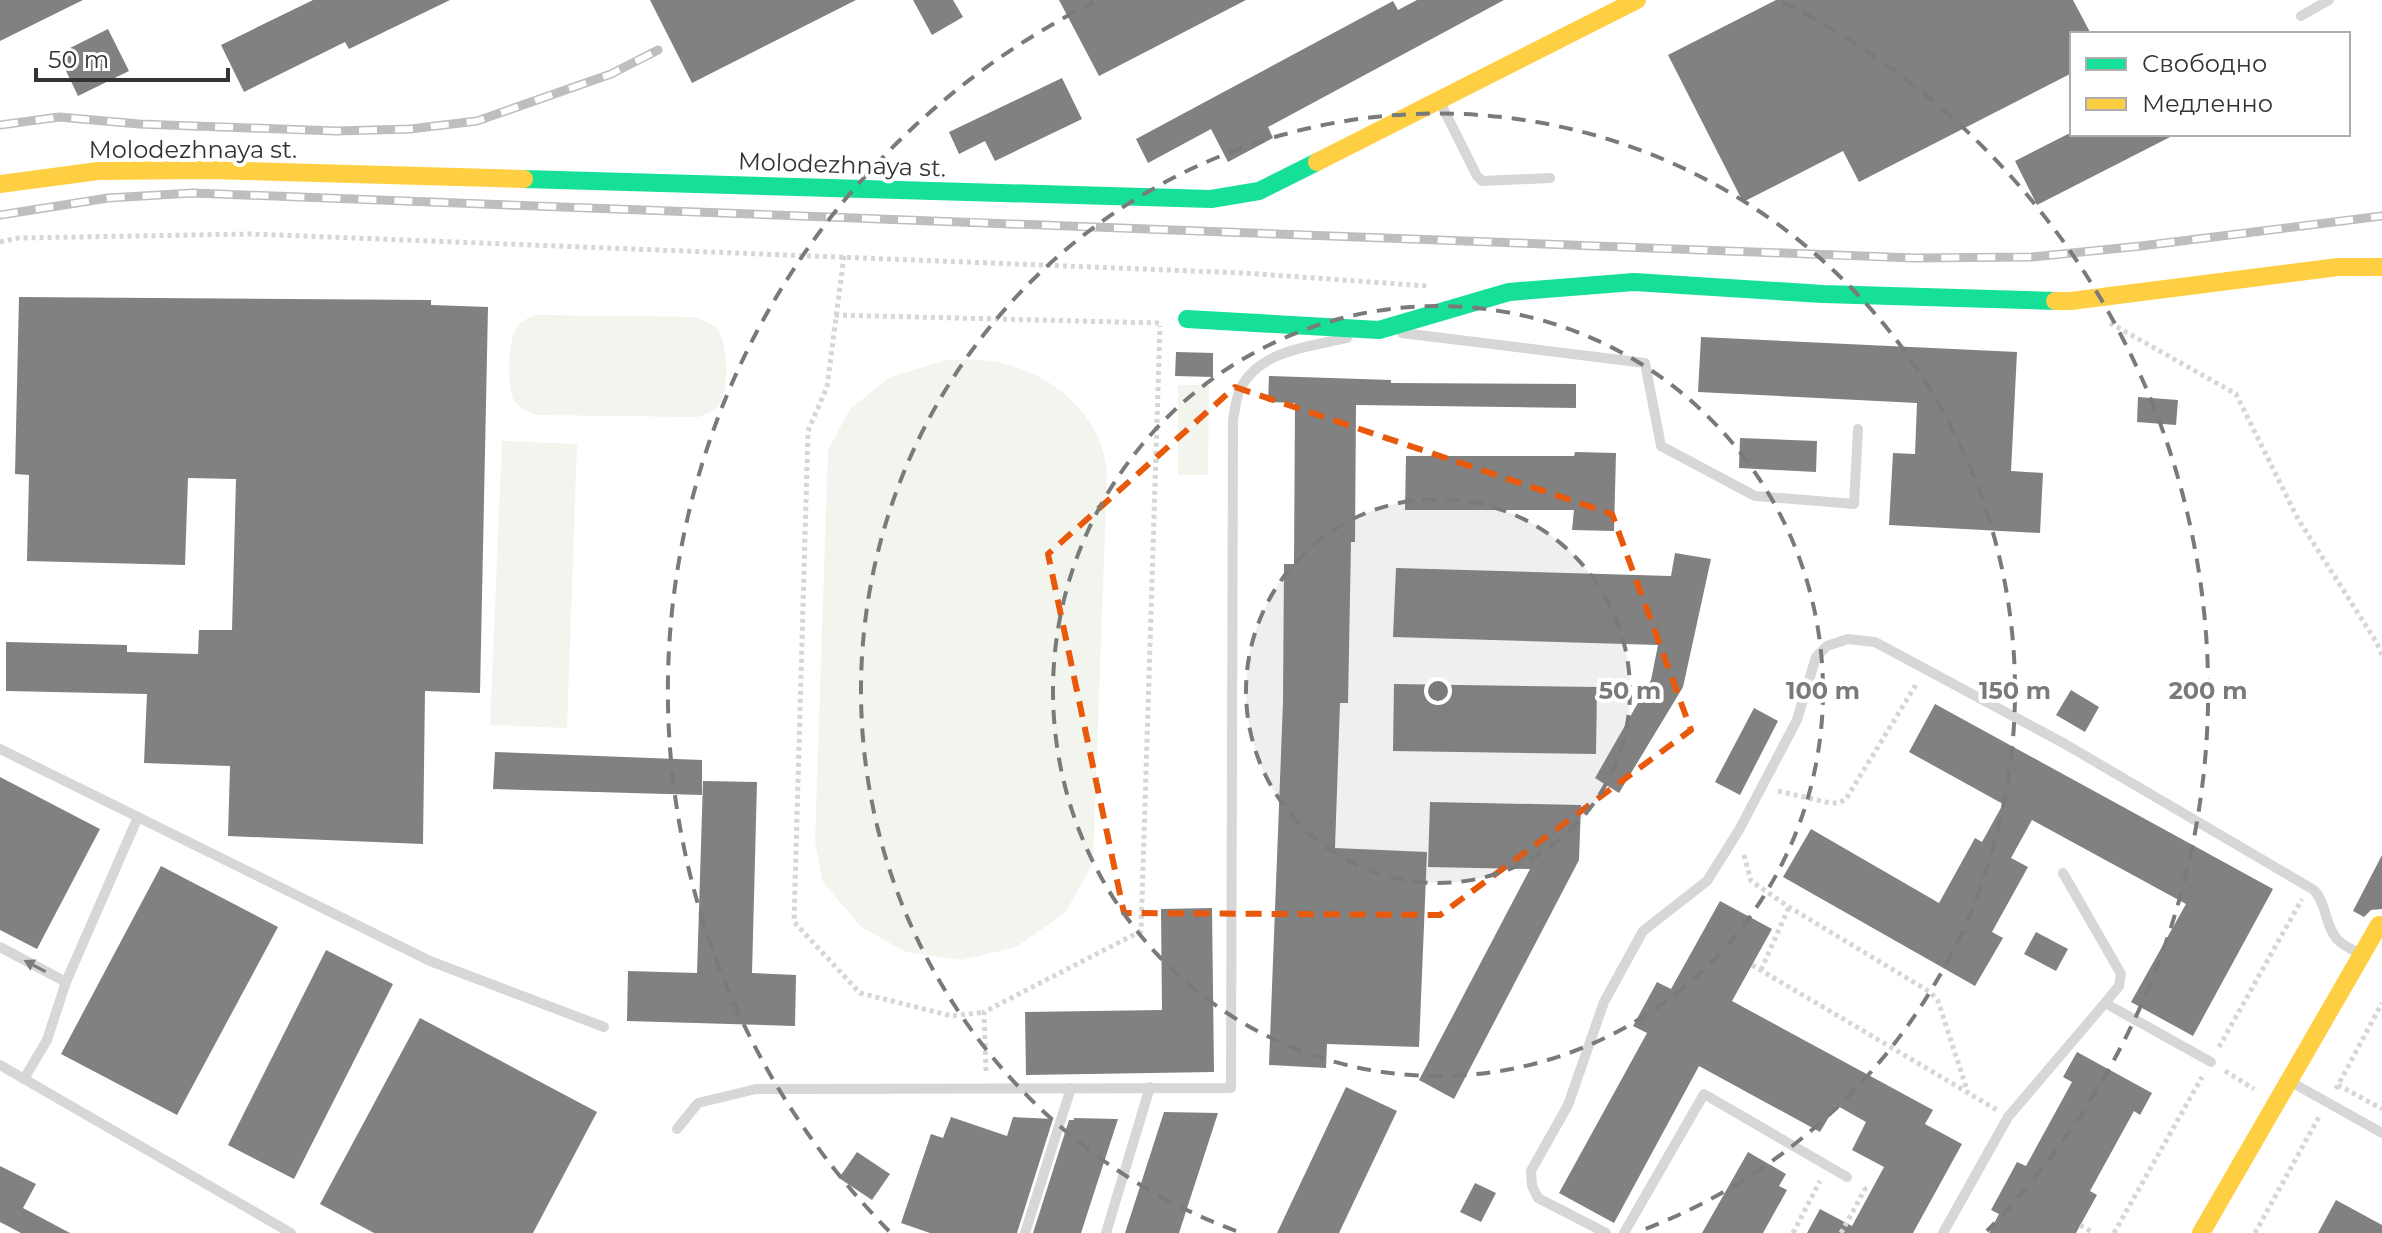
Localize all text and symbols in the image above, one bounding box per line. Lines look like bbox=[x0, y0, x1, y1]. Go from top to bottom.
scale bar bbox=[36, 32, 228, 82]
legend bbox=[2070, 32, 2350, 136]
text: 50 m bbox=[48, 45, 109, 74]
text: Свободно bbox=[2142, 49, 2267, 78]
text: Медленно bbox=[2142, 89, 2273, 118]
street label: Molodezhnaya st. bbox=[89, 135, 297, 164]
street label: Molodezhnaya st. bbox=[737, 146, 947, 183]
text: 50 m bbox=[1599, 676, 1661, 705]
text: 100 m bbox=[1786, 676, 1860, 705]
text: 150 m bbox=[1979, 676, 2051, 705]
text: 200 m bbox=[2169, 676, 2247, 705]
centre of rings bbox=[1424, 677, 1452, 705]
one-way arrow bbox=[24, 959, 46, 973]

